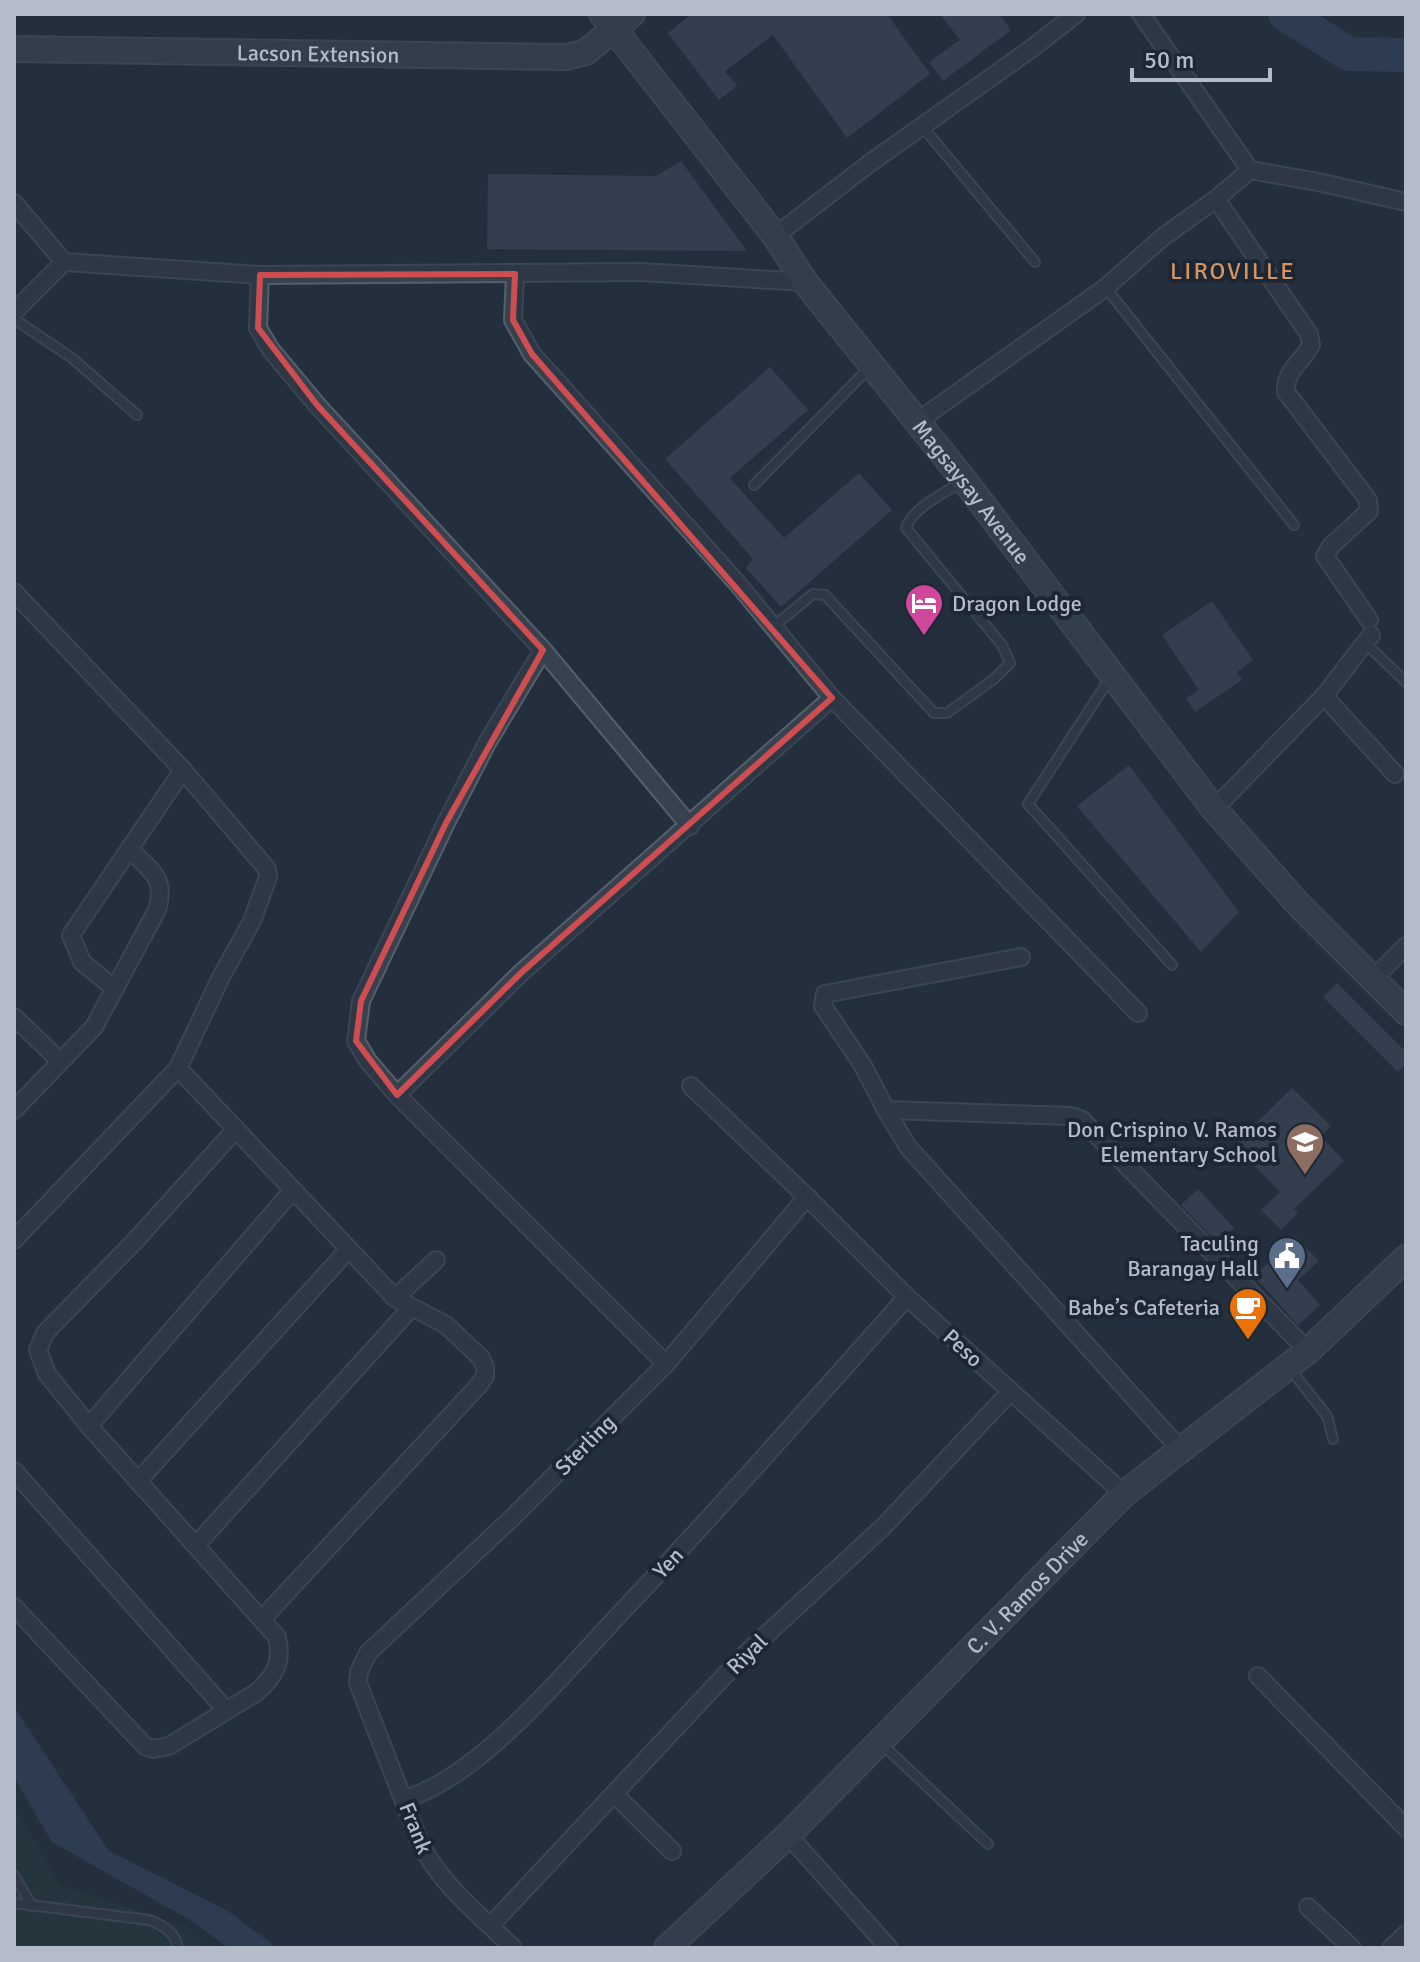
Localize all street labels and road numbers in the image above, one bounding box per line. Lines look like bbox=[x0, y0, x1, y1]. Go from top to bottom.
street label: Lacson Extension bbox=[236, 39, 400, 68]
street label: Magsaysay Avenue bbox=[907, 414, 1036, 569]
street label: Peso bbox=[938, 1323, 988, 1373]
street label: Sterling bbox=[549, 1409, 621, 1481]
street label: C. V. Ramos Drive bbox=[960, 1525, 1093, 1660]
street label: Yen bbox=[647, 1542, 689, 1584]
street label: Riyal bbox=[721, 1628, 773, 1680]
street label: Frank bbox=[394, 1798, 438, 1858]

